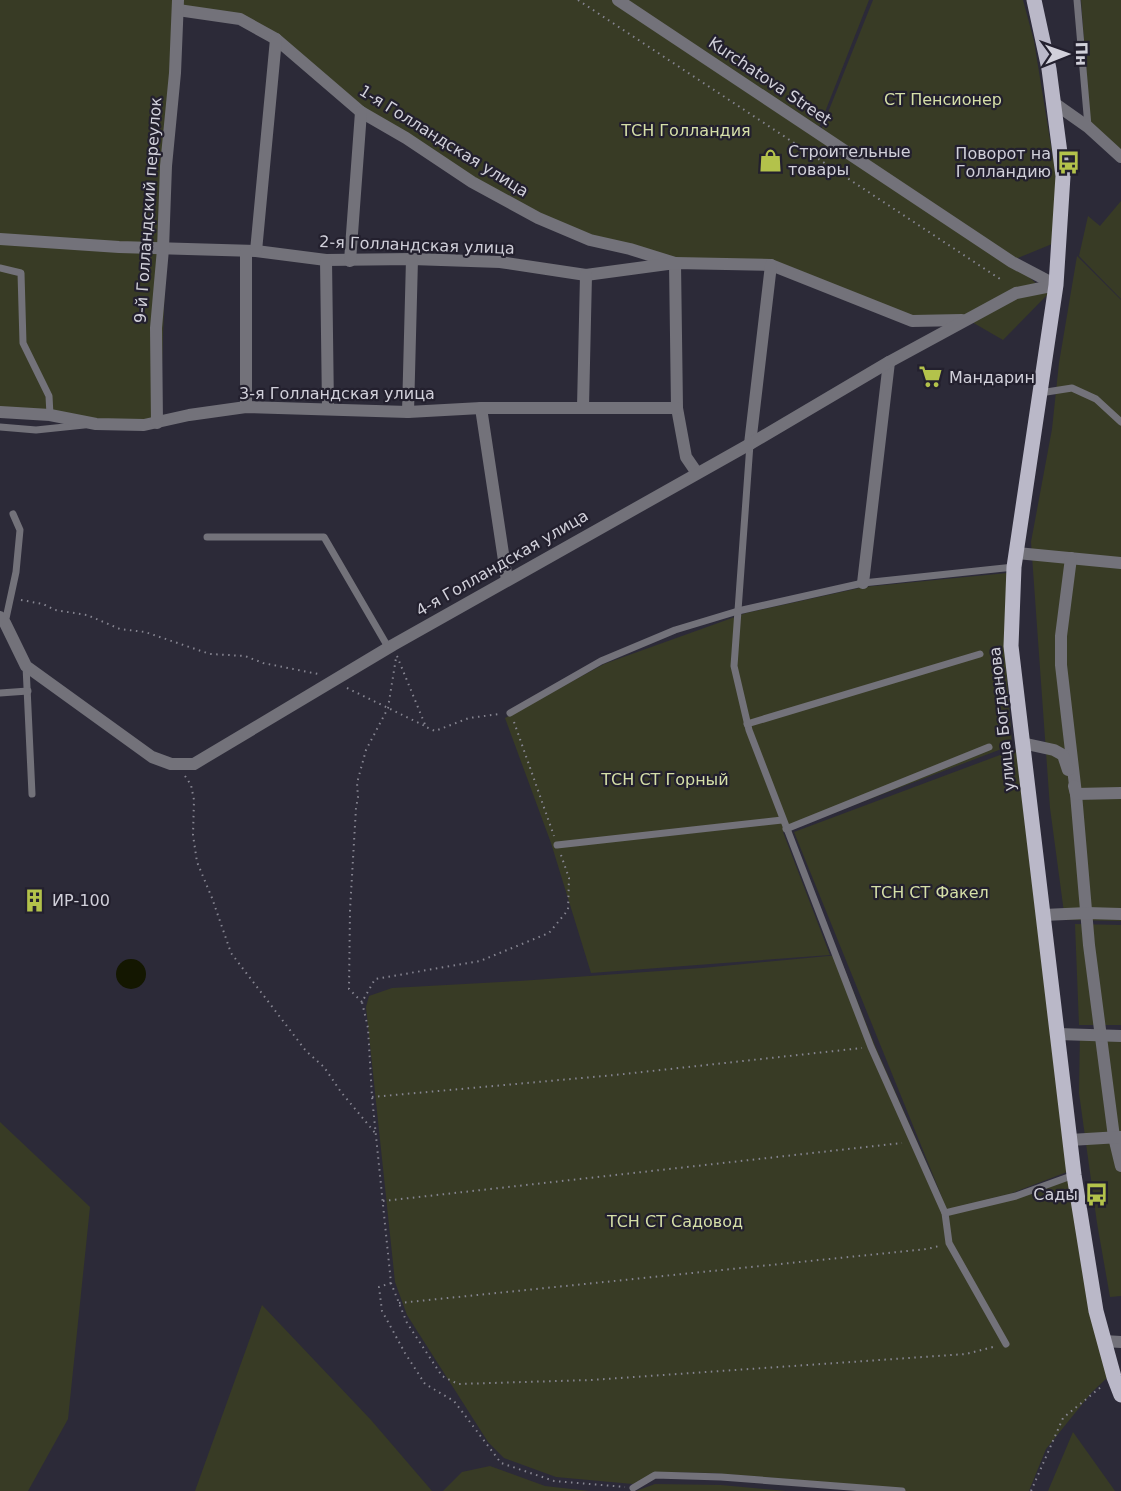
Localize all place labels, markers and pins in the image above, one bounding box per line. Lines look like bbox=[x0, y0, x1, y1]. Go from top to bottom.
place label: Строительные товары bbox=[788, 142, 911, 179]
place label: Поворот на Голландию bbox=[955, 144, 1051, 181]
shop icon: Строительные товары bbox=[757, 147, 783, 173]
bus stop icon: Поворот на Голландию bbox=[1056, 149, 1082, 175]
supermarket icon: Мандарин bbox=[918, 364, 944, 390]
place label: Мандарин bbox=[949, 368, 1035, 387]
building icon: ИР-100 bbox=[21, 887, 47, 913]
place label: ИР-100 bbox=[52, 891, 110, 910]
bus stop icon: Сады bbox=[1083, 1181, 1109, 1207]
place label: Сады bbox=[1033, 1185, 1078, 1204]

